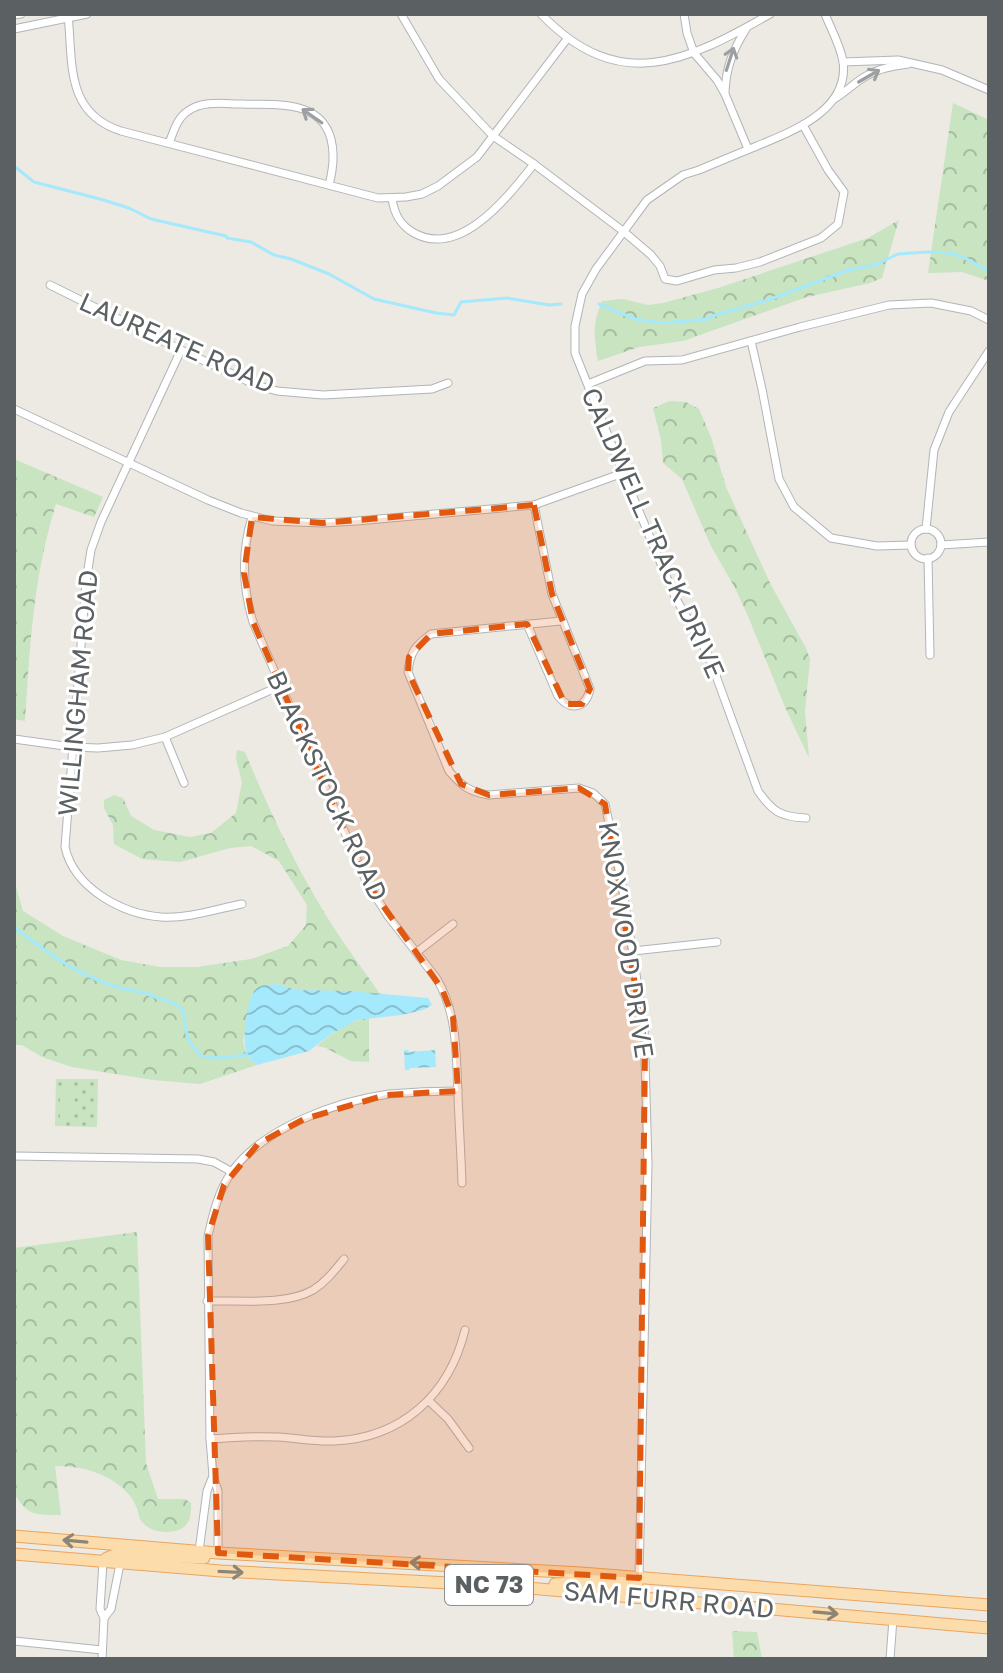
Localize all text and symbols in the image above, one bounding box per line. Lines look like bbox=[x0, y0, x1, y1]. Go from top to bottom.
one-way arrow bbox=[724, 47, 739, 72]
one-way arrow bbox=[857, 68, 880, 84]
one-way arrow bbox=[301, 108, 324, 125]
street label: LAUREATE ROAD bbox=[75, 286, 280, 400]
street label: CALDWELL TRACK DRIVE bbox=[575, 383, 732, 683]
street label: WILLINGHAM ROAD bbox=[51, 569, 104, 817]
street label: BLACKSTOCK ROAD bbox=[260, 666, 394, 906]
street label: KNOXWOOD DRIVE bbox=[592, 819, 661, 1060]
one-way arrow bbox=[63, 1533, 89, 1548]
one-way arrow bbox=[409, 1556, 436, 1571]
one-way arrow bbox=[217, 1565, 244, 1580]
road number: NC 73 bbox=[445, 1565, 533, 1605]
street label: SAM FURR ROAD bbox=[563, 1575, 775, 1624]
one-way arrow bbox=[812, 1606, 839, 1621]

